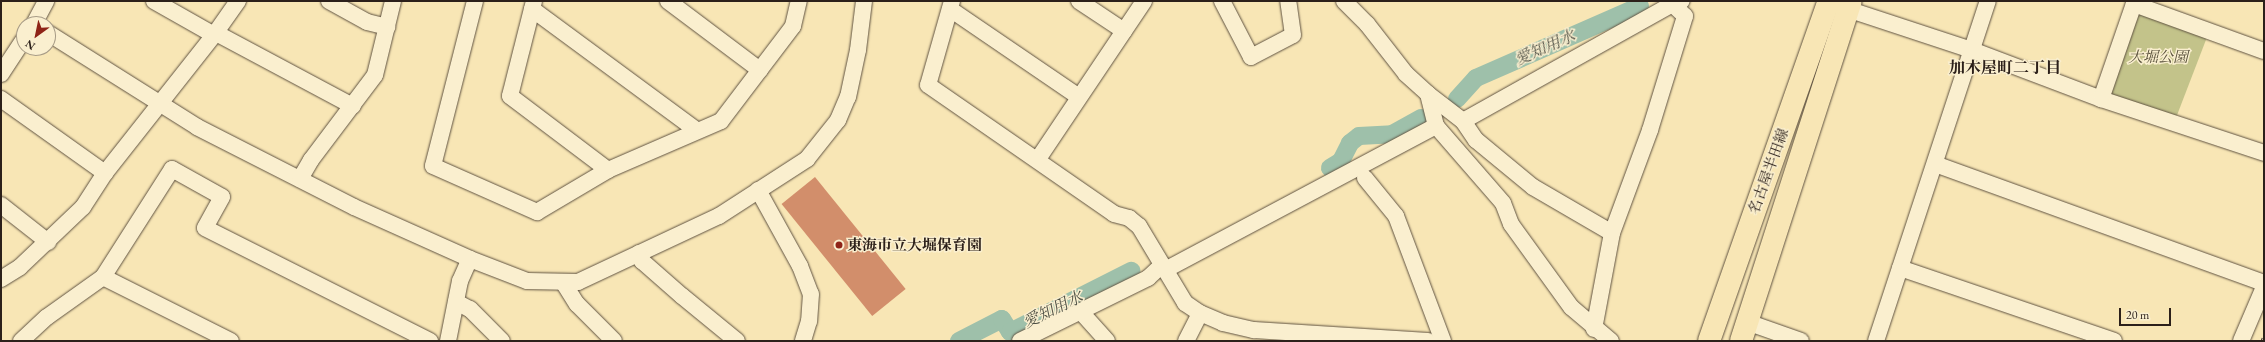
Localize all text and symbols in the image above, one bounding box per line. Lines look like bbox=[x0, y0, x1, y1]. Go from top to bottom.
north arrow bbox=[16, 16, 56, 56]
water label: 愛知用水 bbox=[1512, 26, 1578, 70]
text: N bbox=[22, 37, 38, 54]
park label: 大堀公園 bbox=[2128, 48, 2188, 66]
district label: 加木屋町二丁目 bbox=[1949, 58, 2061, 78]
street label: 名古屋半田線 bbox=[1744, 126, 1792, 216]
place label: 東海市立大堀保育園 bbox=[847, 236, 982, 254]
marker: 東海市立大堀保育園 bbox=[834, 240, 844, 250]
water label: 愛知用水 bbox=[1020, 287, 1086, 333]
scale bar bbox=[2121, 300, 2173, 326]
text: 20 m bbox=[2126, 307, 2149, 323]

